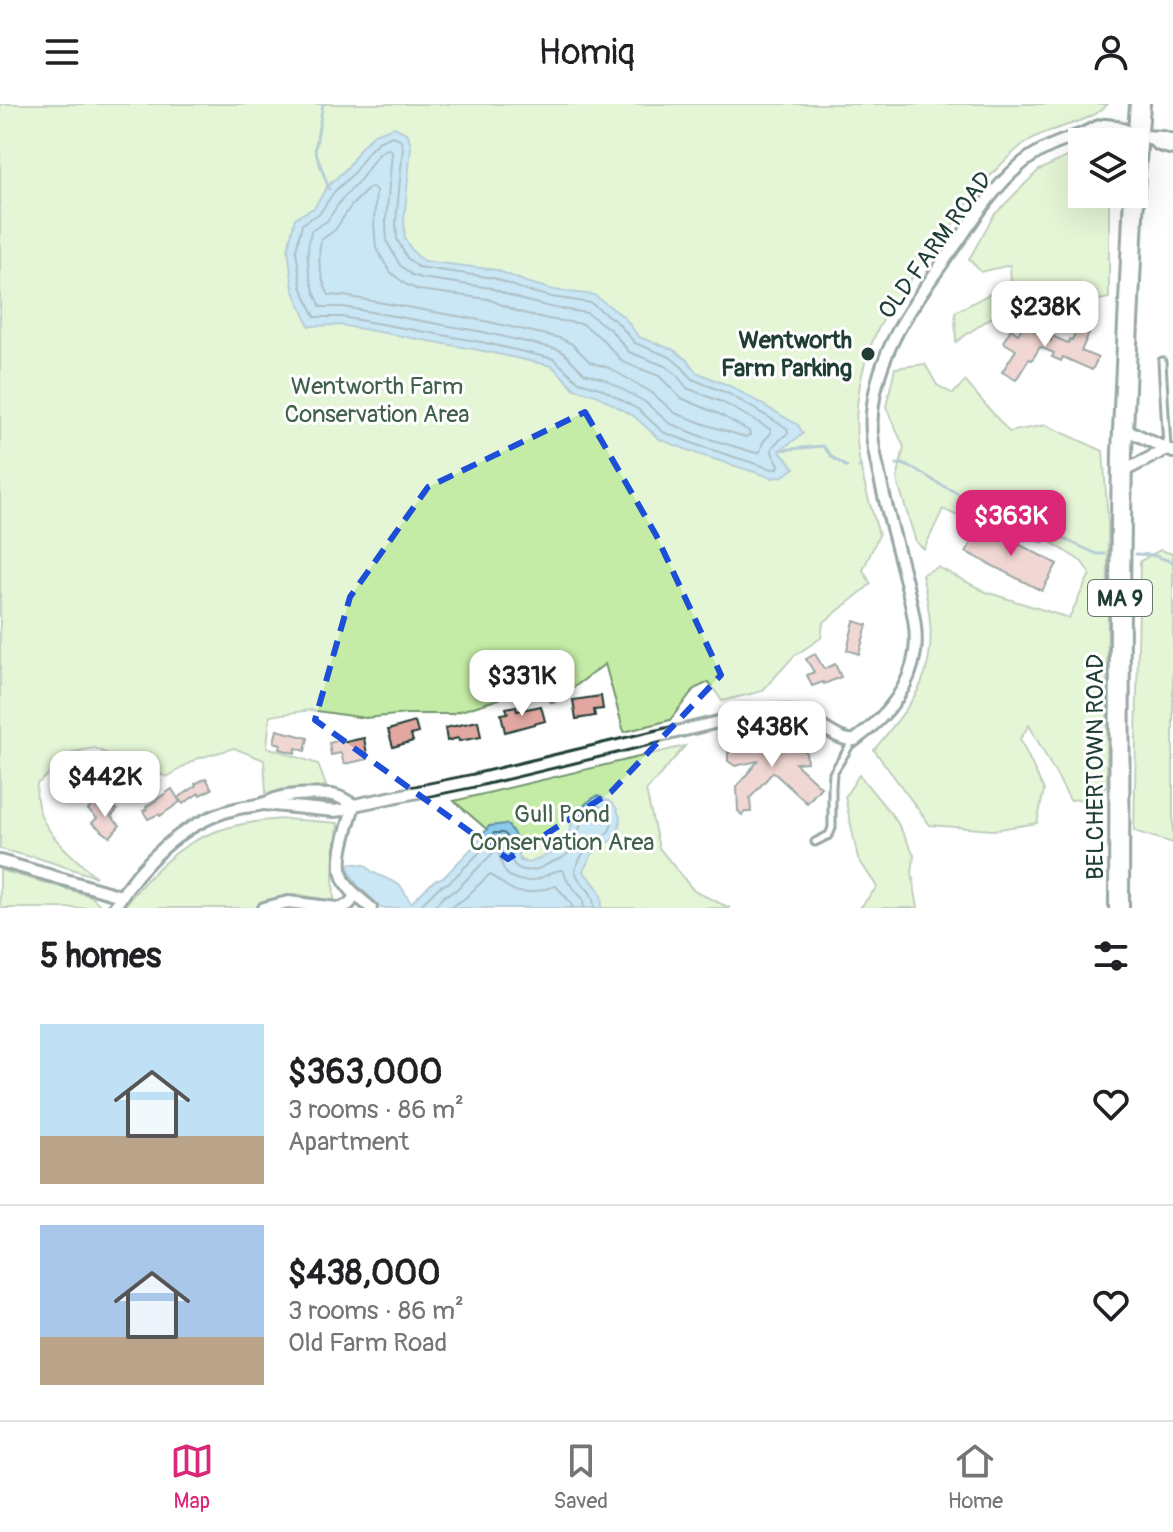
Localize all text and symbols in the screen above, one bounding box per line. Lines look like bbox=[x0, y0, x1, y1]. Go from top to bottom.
icon: menu bbox=[40, 30, 84, 74]
text: Homiq bbox=[538, 30, 635, 75]
icon: person bbox=[1089, 30, 1133, 74]
map controls bbox=[1068, 128, 1148, 208]
button: layers bbox=[1068, 128, 1148, 208]
street label: OLD FARM ROAD bbox=[872, 166, 999, 325]
pin: $238K bbox=[989, 281, 1101, 349]
text: $238K bbox=[1009, 291, 1081, 323]
place label: Wentworth Farm Parking bbox=[721, 326, 852, 383]
marker: Wentworth Farm Parking bbox=[859, 345, 877, 363]
park label: Wentworth Farm Conservation Area bbox=[285, 372, 469, 429]
pin: $363K bbox=[955, 490, 1067, 558]
text: $363K bbox=[974, 500, 1048, 532]
road number: MA 9 bbox=[1088, 580, 1152, 616]
pin: $331K bbox=[466, 650, 578, 718]
street label: BELCHERTOWN ROAD bbox=[1081, 654, 1110, 880]
text: $331K bbox=[488, 660, 556, 692]
pin: $438K bbox=[716, 701, 828, 769]
text: $438K bbox=[736, 711, 808, 743]
pin: $442K bbox=[49, 751, 161, 819]
text: $442K bbox=[68, 761, 142, 793]
park label: Gull Pond Conservation Area bbox=[470, 800, 654, 857]
icon: filters bbox=[1089, 934, 1133, 978]
text: 5 homes bbox=[40, 935, 161, 978]
text: $363,000 bbox=[288, 1051, 442, 1094]
icon: home bbox=[104, 1056, 200, 1152]
icon: heart bbox=[1089, 1082, 1133, 1126]
text: 3 rooms · 86 m² bbox=[288, 1094, 464, 1126]
text: Apartment bbox=[288, 1126, 409, 1158]
text: $438,000 bbox=[288, 1252, 441, 1295]
icon: home bbox=[104, 1257, 200, 1353]
icon: heart bbox=[1089, 1283, 1133, 1327]
text: 3 rooms · 86 m² bbox=[288, 1295, 464, 1327]
text: Old Farm Road bbox=[288, 1327, 447, 1359]
tab: Map bbox=[170, 1439, 214, 1515]
tab: Saved bbox=[553, 1439, 608, 1515]
tab: Home bbox=[948, 1439, 1003, 1515]

